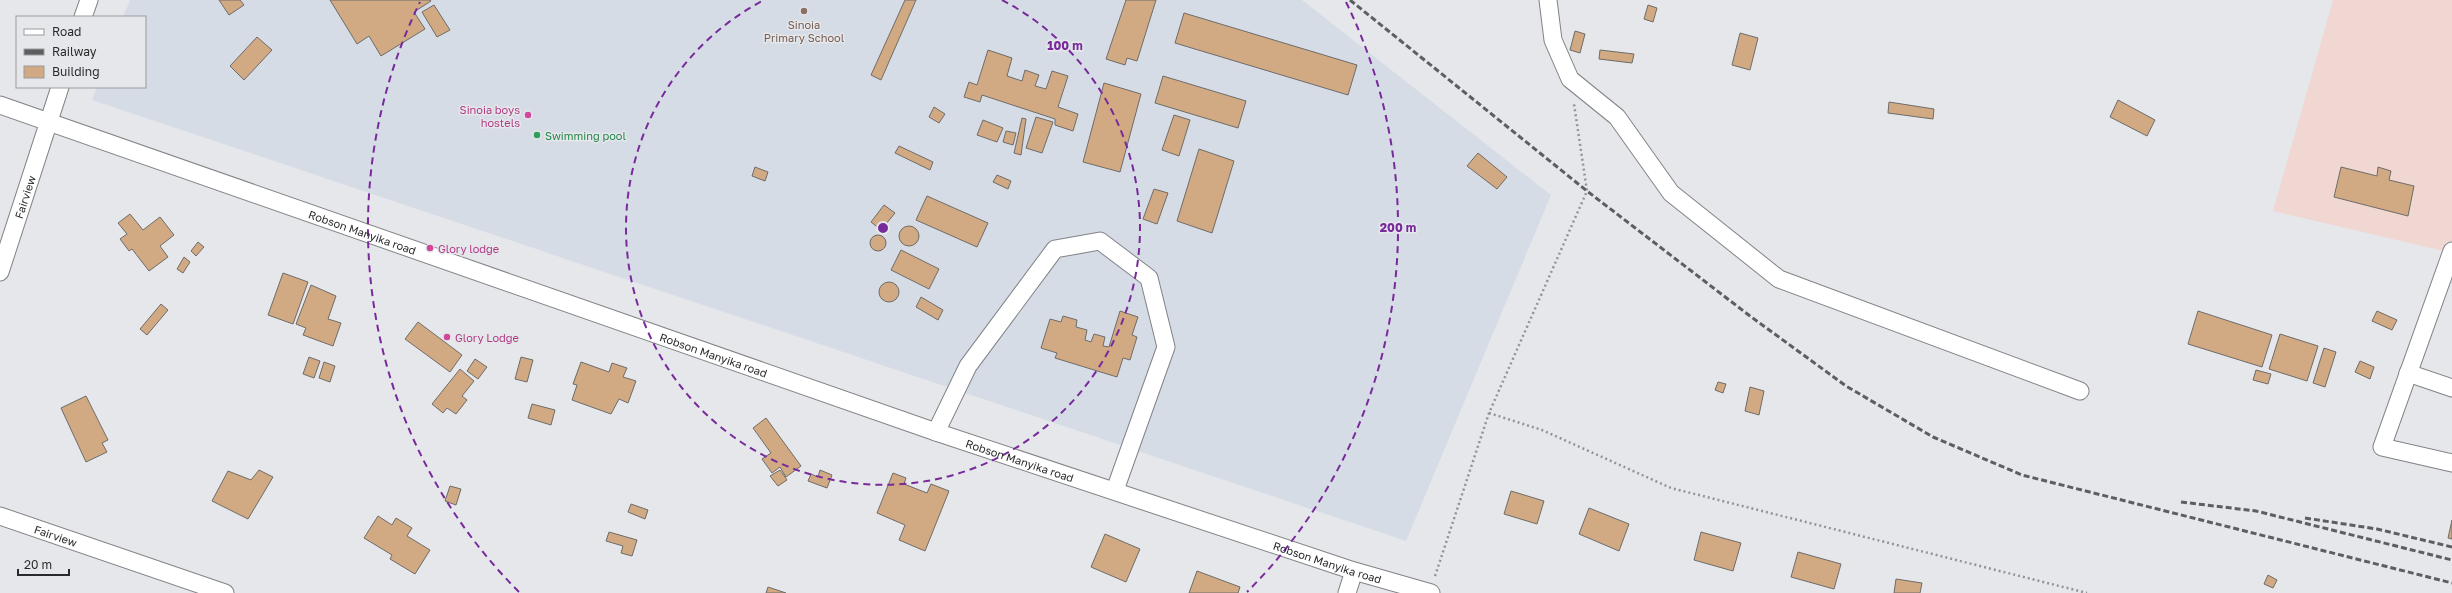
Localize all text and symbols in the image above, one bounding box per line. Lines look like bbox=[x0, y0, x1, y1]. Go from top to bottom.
marker: Sinoia Primary School bbox=[799, 6, 809, 16]
legend bbox=[16, 16, 146, 88]
place label: Sinoia Primary School bbox=[764, 18, 845, 44]
text: Road bbox=[52, 24, 81, 39]
text: 100 m bbox=[1047, 38, 1083, 53]
text: Railway bbox=[52, 44, 97, 59]
text: Building bbox=[52, 64, 100, 79]
place label: Sinoia boys hostels bbox=[460, 103, 520, 129]
marker: Sinoia boys hostels bbox=[523, 110, 533, 120]
place label: Swimming pool bbox=[545, 129, 626, 142]
marker: Swimming pool bbox=[532, 130, 542, 140]
street label: Fairview bbox=[11, 174, 37, 220]
street label: Robson Manyika road bbox=[307, 207, 418, 256]
text: 200 m bbox=[1380, 220, 1416, 235]
centre of rings bbox=[876, 221, 890, 235]
place label: Glory lodge bbox=[438, 242, 499, 255]
marker: Glory lodge bbox=[425, 243, 435, 253]
street label: Robson Manyika road bbox=[658, 330, 769, 379]
place label: Glory Lodge bbox=[455, 331, 519, 344]
marker: Glory Lodge bbox=[442, 332, 452, 342]
street label: Robson Manyika road bbox=[964, 436, 1076, 484]
street label: Fairview bbox=[33, 522, 79, 548]
street label: Robson Manyika road bbox=[1272, 538, 1383, 585]
scale bar bbox=[18, 551, 69, 577]
text: 20 m bbox=[24, 557, 52, 572]

